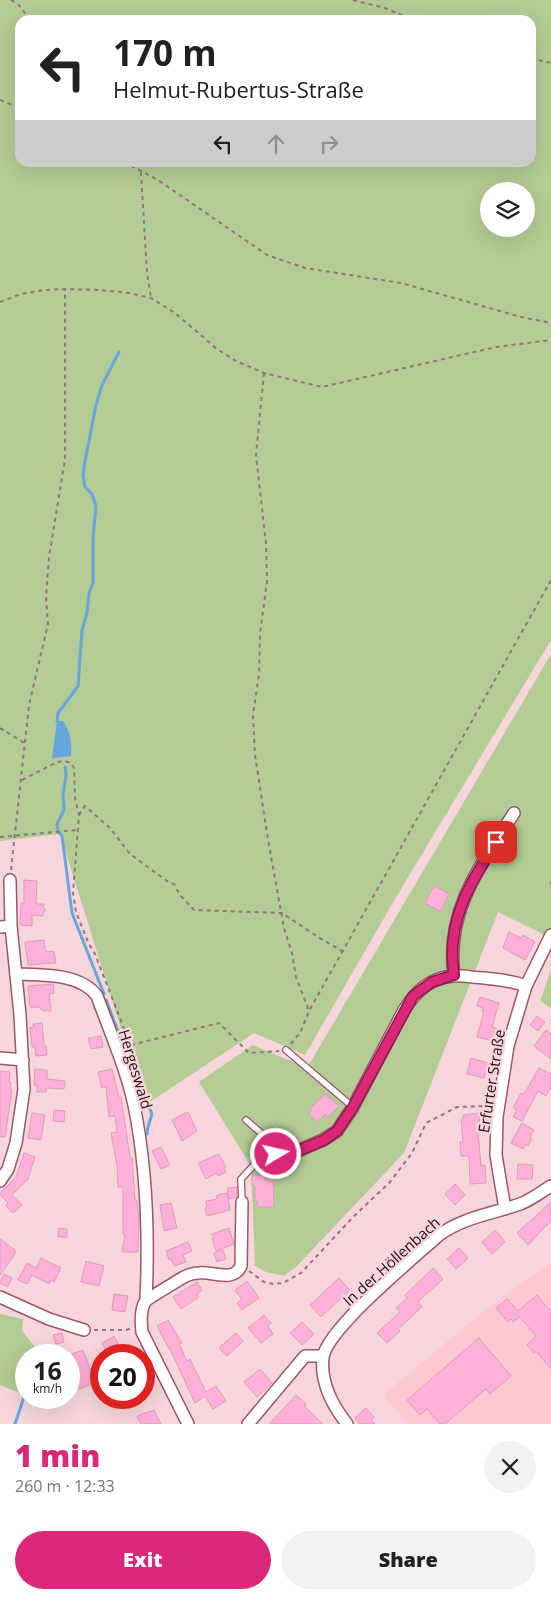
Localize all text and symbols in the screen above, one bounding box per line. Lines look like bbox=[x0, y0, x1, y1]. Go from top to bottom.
text: 170 m bbox=[113, 29, 217, 76]
icon: left bbox=[30, 35, 95, 100]
text: Helmut-Rubertus-Straße bbox=[113, 74, 364, 104]
icon: left bbox=[209, 130, 237, 158]
icon: ahead bbox=[262, 130, 290, 158]
icon: right bbox=[315, 130, 343, 158]
map controls bbox=[480, 182, 535, 237]
button: layers bbox=[480, 182, 535, 237]
pin bbox=[475, 821, 517, 863]
icon: arrive bbox=[482, 828, 510, 856]
street label: Hergeswald bbox=[114, 1027, 158, 1111]
street label: Erfurter Straße bbox=[473, 1028, 509, 1134]
position arrow bbox=[249, 1127, 301, 1179]
street label: In der Höllenbach bbox=[338, 1212, 444, 1310]
speed limit sign: 20 bbox=[90, 1344, 155, 1409]
text: 16 bbox=[33, 1353, 62, 1387]
text: km/h bbox=[33, 1380, 62, 1397]
text: 1 min bbox=[15, 1435, 100, 1476]
button: close bbox=[484, 1441, 536, 1493]
text: 260 m · 12:33 bbox=[15, 1475, 115, 1497]
button: Exit bbox=[15, 1531, 271, 1589]
button: Share bbox=[281, 1531, 536, 1589]

